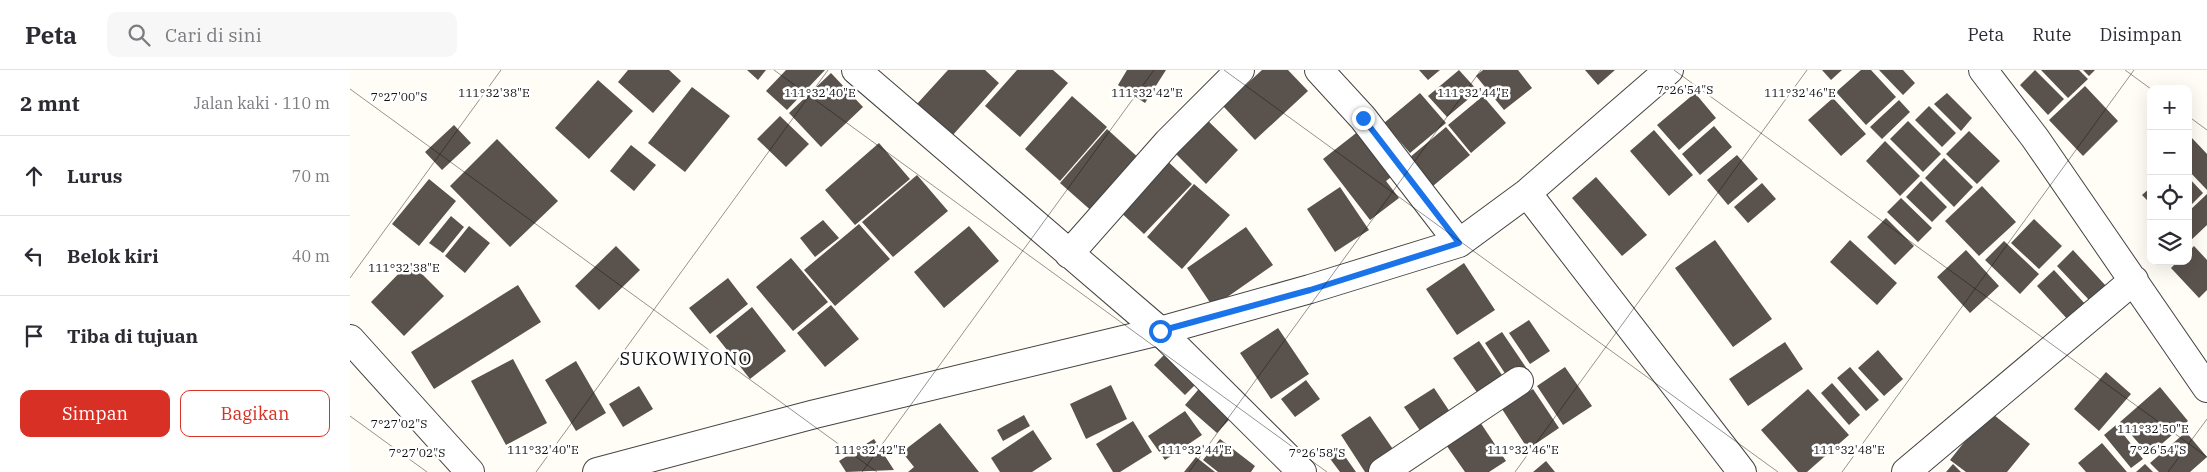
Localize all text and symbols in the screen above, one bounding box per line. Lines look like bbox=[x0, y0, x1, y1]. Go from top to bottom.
search box bbox=[107, 12, 457, 57]
text: Peta bbox=[25, 19, 77, 51]
icon: search bbox=[125, 21, 153, 49]
text: Cari di sini bbox=[165, 23, 262, 47]
text: Peta bbox=[1968, 23, 2004, 46]
text: Rute bbox=[2032, 23, 2071, 46]
text: Disimpan bbox=[2099, 23, 2182, 46]
text: 7°26'54"S bbox=[1657, 82, 1713, 97]
text: 111°32'38"E bbox=[458, 85, 530, 100]
text: 111°32'40"E bbox=[784, 85, 856, 100]
text: 111°32'42"E bbox=[1111, 85, 1183, 100]
text: 111°32'44"E bbox=[1437, 85, 1509, 100]
text: 111°32'46"E bbox=[1764, 85, 1836, 100]
map controls bbox=[2147, 85, 2192, 265]
button: + bbox=[2147, 85, 2192, 130]
text: 2 mnt bbox=[20, 89, 80, 117]
text: 7°27'00"S bbox=[371, 89, 427, 104]
text: Jalan kaki · 110 m bbox=[194, 93, 330, 113]
route end bbox=[1352, 107, 1375, 130]
button: − bbox=[2147, 130, 2192, 175]
icon: ahead bbox=[20, 162, 48, 190]
text: Lurus bbox=[67, 164, 122, 188]
text: 70 m bbox=[292, 166, 330, 186]
button: locate bbox=[2147, 175, 2192, 220]
button: layers bbox=[2147, 220, 2192, 265]
icon: left bbox=[20, 242, 48, 270]
text: Belok kiri bbox=[67, 244, 159, 268]
text: 40 m bbox=[292, 246, 330, 266]
text: 111°32'38"E bbox=[368, 260, 440, 275]
route start bbox=[1149, 320, 1172, 343]
icon: arrive bbox=[20, 322, 48, 350]
text: Tiba di tujuan bbox=[67, 324, 198, 348]
district label: SUKOWIYONO bbox=[620, 347, 752, 370]
button: Simpan bbox=[20, 390, 170, 437]
button: Bagikan bbox=[180, 390, 330, 437]
text: 7°27'02"S bbox=[371, 416, 427, 431]
text: 111°32'50"E bbox=[2117, 421, 2189, 436]
text: 111°32'40"E bbox=[507, 442, 579, 457]
text: 111°32'42"E bbox=[834, 442, 906, 457]
text: 111°32'44"E bbox=[1160, 442, 1232, 457]
text: 111°32'46"E bbox=[1487, 442, 1559, 457]
text: 111°32'48"E bbox=[1813, 442, 1885, 457]
text: 7°26'54"S bbox=[2130, 442, 2186, 457]
text: 7°27'02"S bbox=[389, 445, 445, 460]
text: 7°26'58"S bbox=[1289, 445, 1345, 460]

